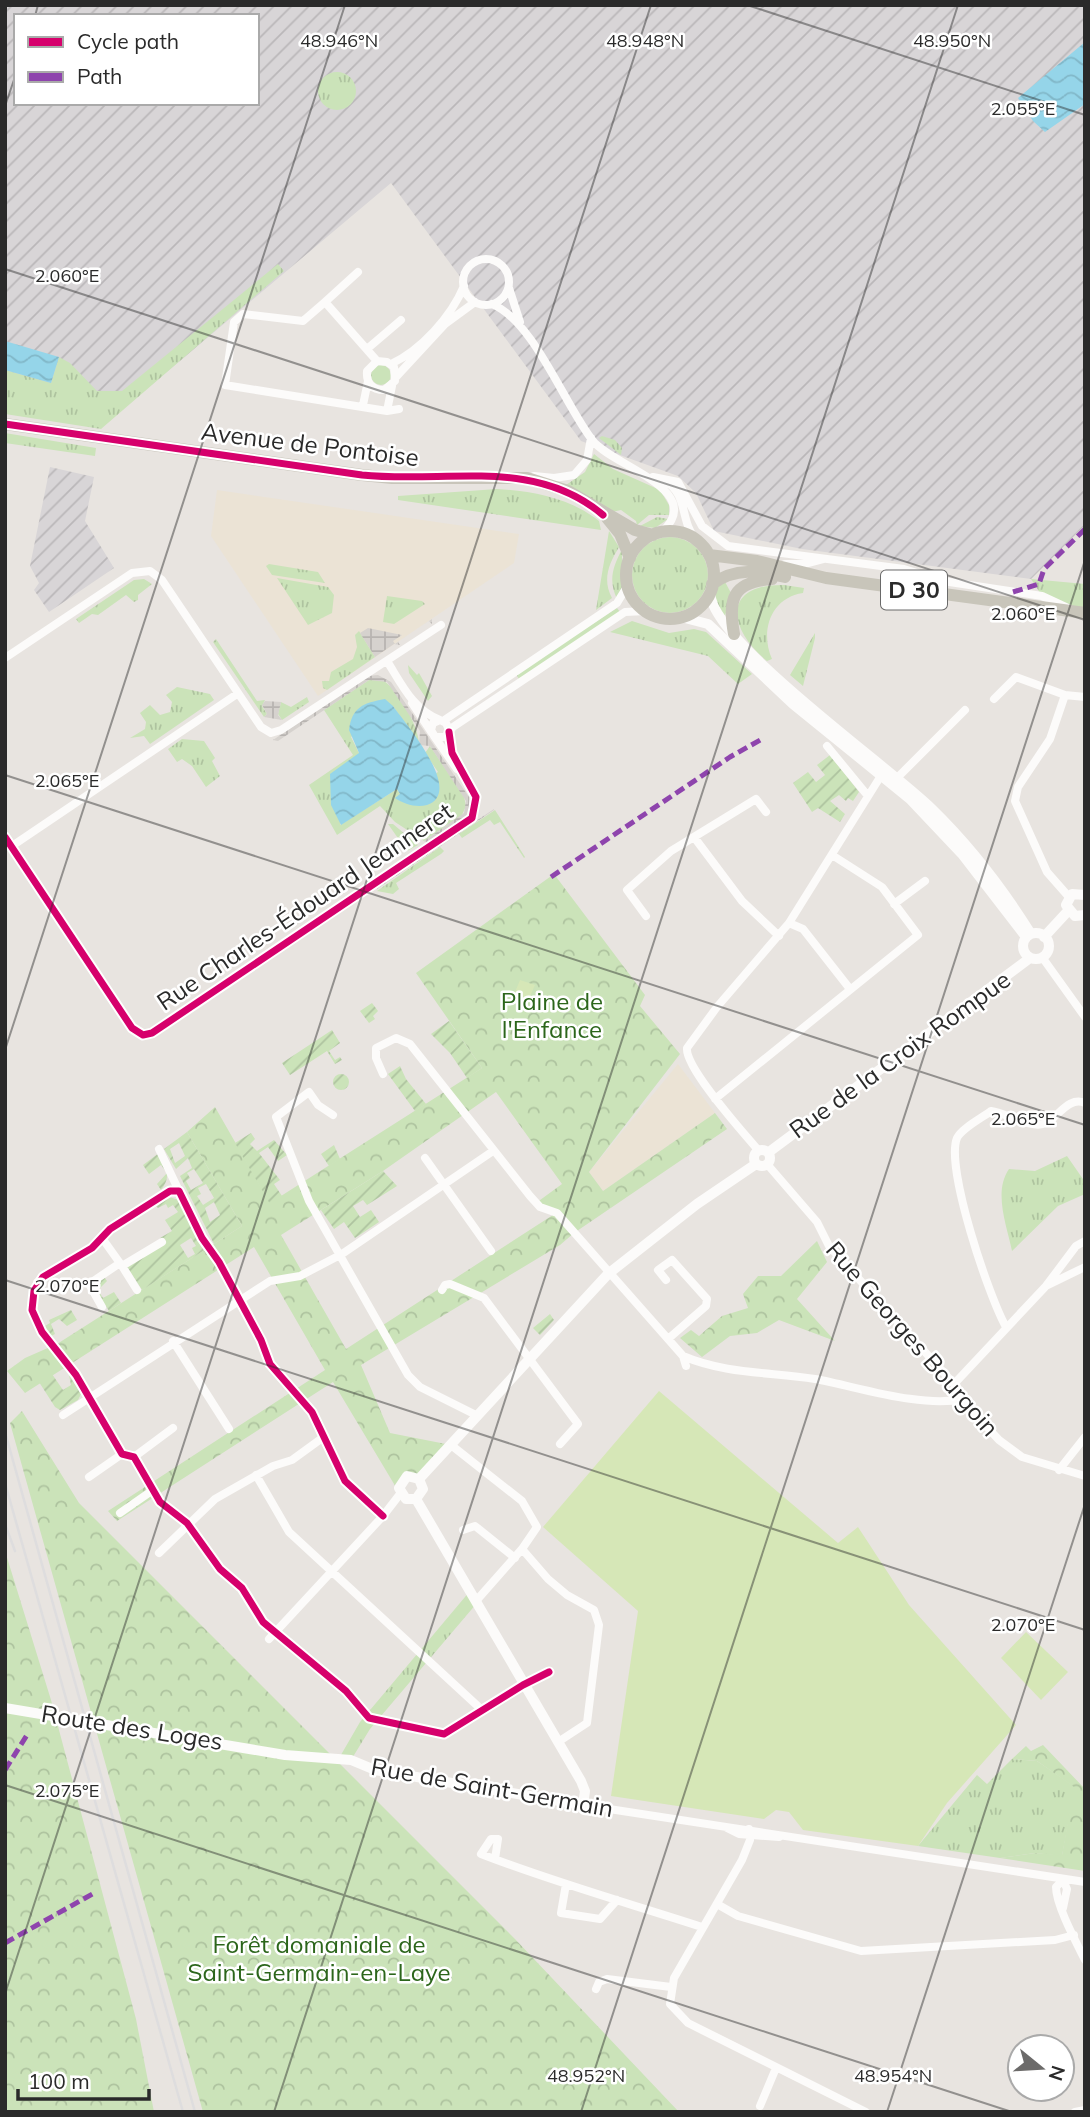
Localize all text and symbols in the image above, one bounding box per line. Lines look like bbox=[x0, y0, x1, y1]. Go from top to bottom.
legend bbox=[14, 14, 259, 105]
text: Cycle path bbox=[77, 28, 179, 54]
text: 48.946°N bbox=[300, 29, 378, 52]
text: 48.948°N bbox=[606, 29, 684, 52]
text: 48.950°N bbox=[913, 29, 991, 52]
text: Path bbox=[77, 63, 122, 89]
text: 2.055°E bbox=[991, 97, 1055, 120]
text: 2.060°E bbox=[35, 264, 99, 287]
street label: Avenue de Pontoise bbox=[200, 416, 421, 472]
road number: D 30 bbox=[881, 570, 947, 610]
text: 2.060°E bbox=[991, 602, 1055, 625]
text: 2.065°E bbox=[35, 769, 99, 792]
street label: Rue Charles-Édouard Jeanneret bbox=[151, 796, 458, 1017]
street label: Rue de la Croix Rompue bbox=[783, 964, 1016, 1144]
park label: Plaine de l'Enfance bbox=[501, 986, 603, 1044]
text: 2.065°E bbox=[991, 1107, 1055, 1130]
street label: Rue Georges Bourgoin bbox=[820, 1235, 1006, 1442]
text: 2.070°E bbox=[35, 1274, 99, 1297]
text: 2.070°E bbox=[991, 1613, 1055, 1636]
street label: Route des Loges bbox=[39, 1698, 225, 1756]
street label: Rue de Saint-Germain bbox=[369, 1751, 616, 1823]
text: 2.075°E bbox=[35, 1779, 99, 1802]
park label: Forêt domaniale de Saint-Germain-en-Laye bbox=[187, 1929, 451, 1987]
north arrow bbox=[1006, 2033, 1076, 2103]
scale bar bbox=[18, 2058, 149, 2102]
text: N bbox=[1044, 2063, 1071, 2084]
text: 48.952°N bbox=[547, 2064, 625, 2087]
text: 48.954°N bbox=[854, 2064, 932, 2087]
text: 100 m bbox=[28, 2068, 90, 2094]

